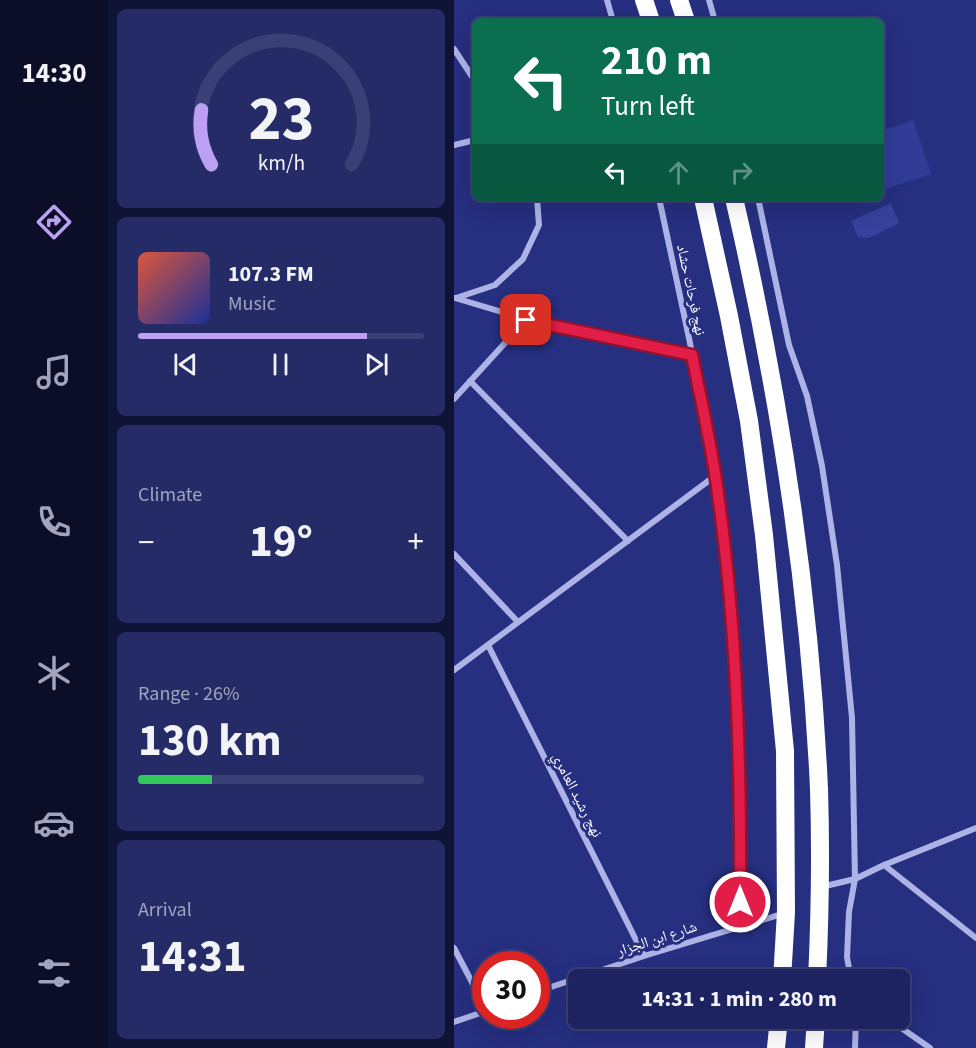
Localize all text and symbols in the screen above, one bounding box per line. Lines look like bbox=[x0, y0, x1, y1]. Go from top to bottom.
text: 210 m bbox=[601, 31, 712, 91]
icon: left bbox=[502, 42, 580, 120]
text: 14:30 bbox=[21, 54, 87, 93]
text: 23 bbox=[248, 76, 314, 165]
text: Turn left bbox=[601, 87, 695, 126]
text: km/h bbox=[257, 149, 305, 180]
icon: left bbox=[599, 156, 632, 189]
icon: ahead bbox=[662, 156, 695, 189]
icon: right bbox=[725, 156, 758, 189]
icon: directions bbox=[33, 201, 75, 243]
street label: نهج فرحات حشاد bbox=[671, 243, 711, 337]
text: 107.3 FM bbox=[228, 258, 314, 290]
text: Music bbox=[228, 290, 276, 318]
pin bbox=[500, 294, 551, 345]
icon: arrive bbox=[509, 303, 542, 336]
icon: previous bbox=[169, 348, 202, 381]
icon: pause bbox=[264, 348, 297, 381]
icon: next bbox=[360, 348, 393, 381]
icon: music bbox=[33, 351, 75, 393]
text: Climate bbox=[138, 481, 202, 509]
icon: phone bbox=[33, 501, 75, 543]
text: 19° bbox=[249, 510, 313, 574]
text: − bbox=[138, 519, 154, 566]
text: + bbox=[408, 519, 424, 566]
icon: climate bbox=[33, 652, 75, 694]
text: Range · 26% bbox=[138, 680, 239, 708]
text: 130 km bbox=[138, 709, 282, 773]
street label: نهج رشيد العامري bbox=[546, 749, 607, 842]
icon: car bbox=[33, 802, 75, 844]
position arrow bbox=[708, 870, 772, 934]
text: Arrival bbox=[138, 896, 192, 924]
street label: شارع ابن الجزار bbox=[613, 916, 700, 962]
text: 14:31 bbox=[138, 925, 247, 989]
speed limit sign: 30 bbox=[472, 951, 550, 1029]
icon: filters bbox=[33, 952, 75, 994]
text: 14:31 · 1 min · 280 m bbox=[641, 983, 837, 1015]

